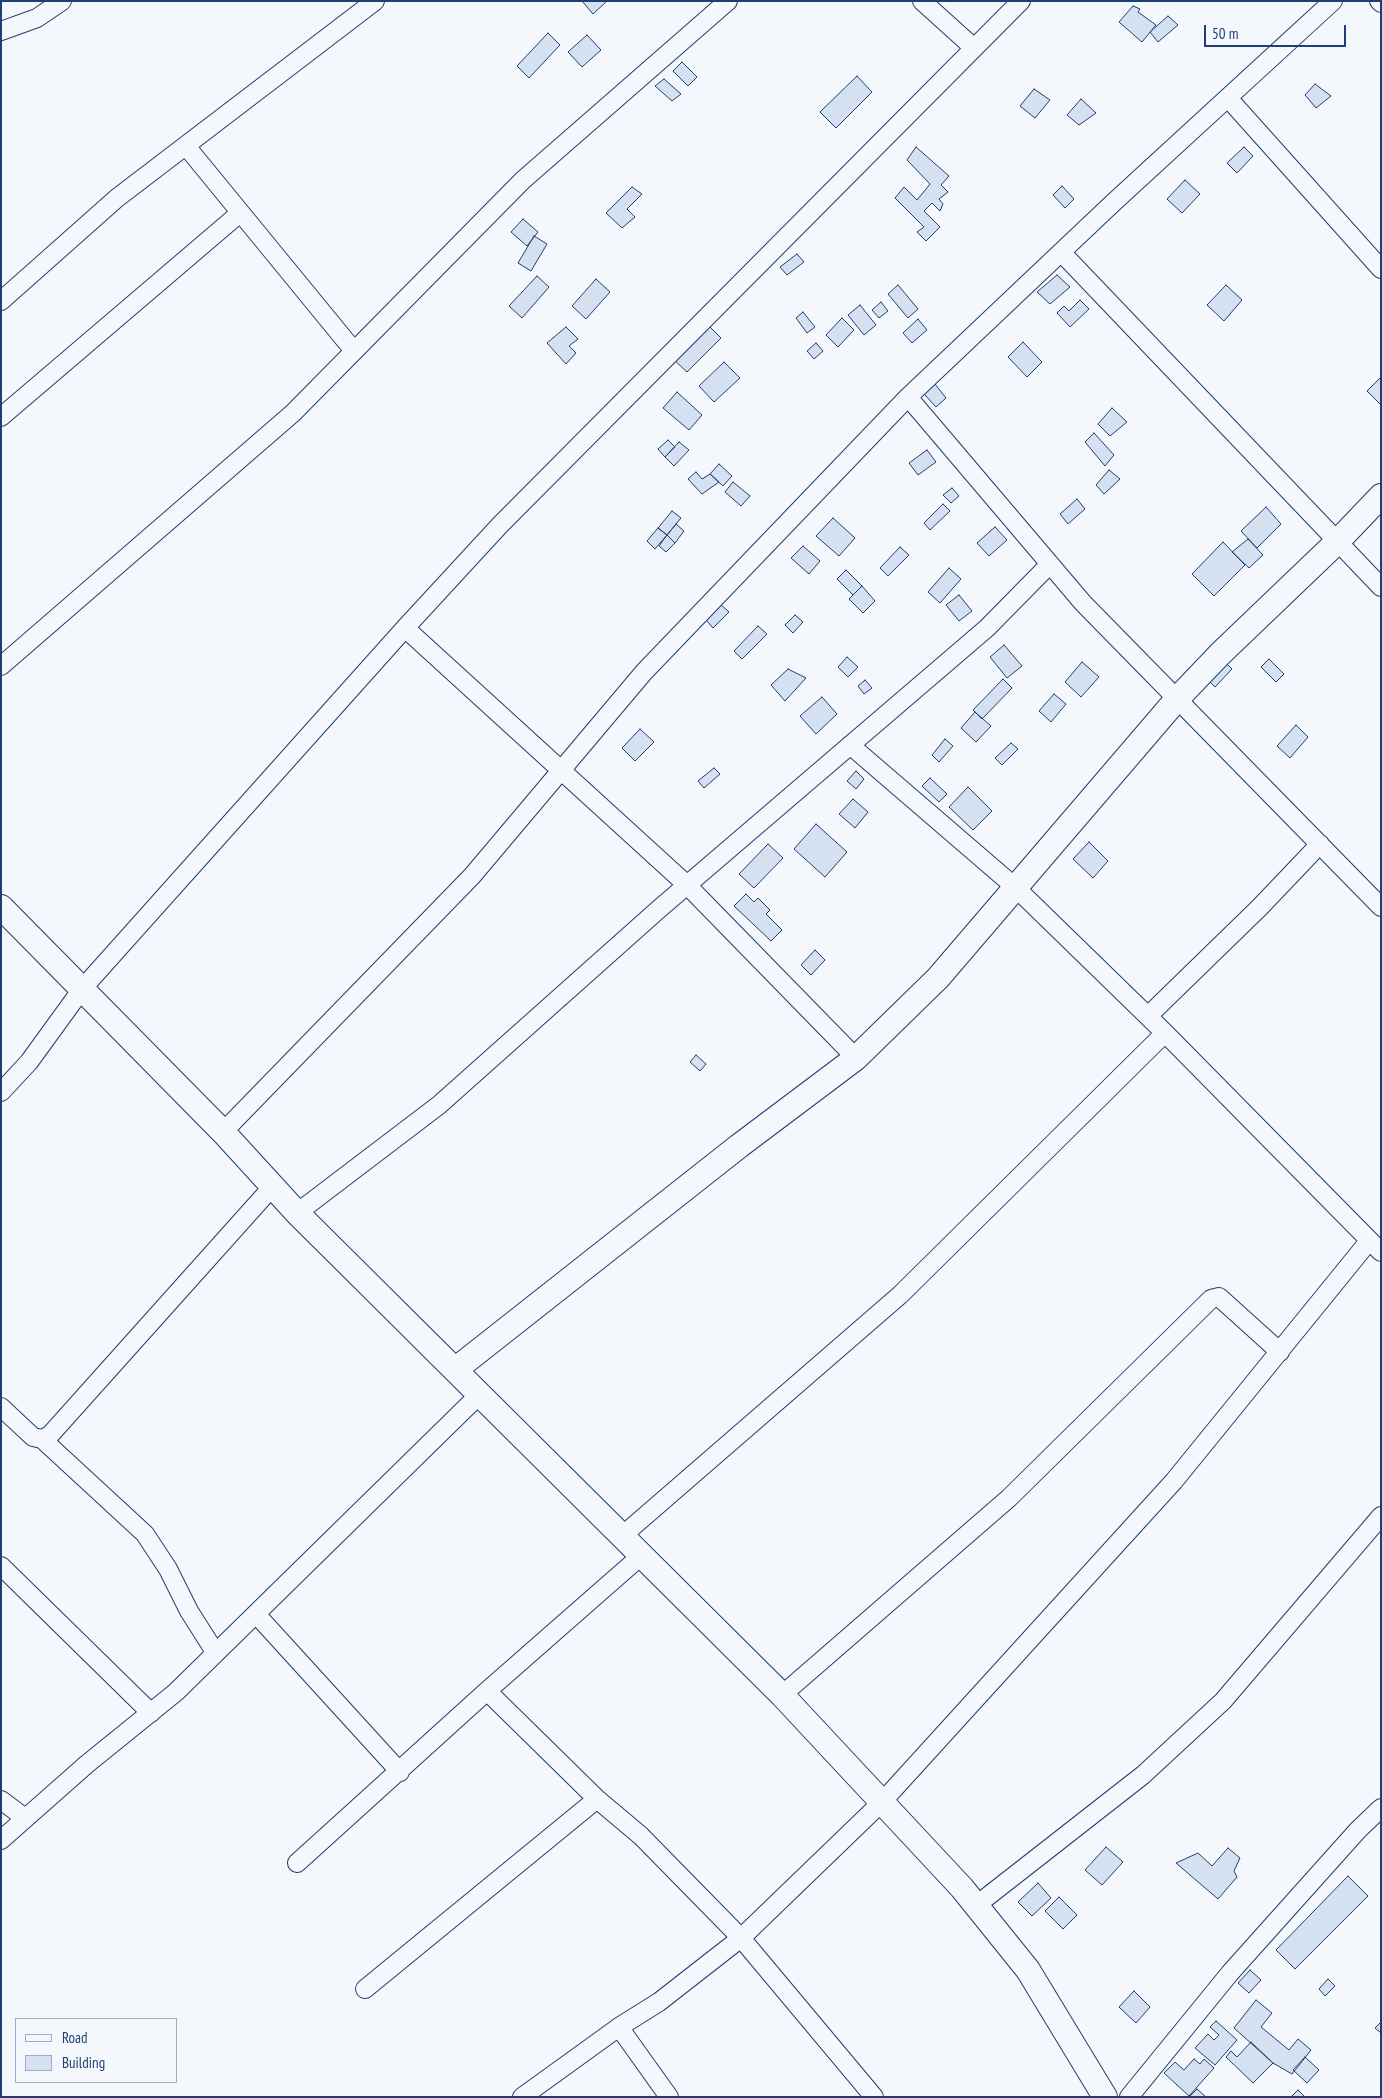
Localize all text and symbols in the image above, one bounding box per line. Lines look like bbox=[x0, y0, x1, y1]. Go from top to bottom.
scale bar bbox=[1207, 15, 1350, 47]
text: 50 m bbox=[1212, 24, 1238, 43]
legend bbox=[15, 2018, 178, 2083]
text: Road bbox=[62, 2028, 88, 2047]
text: Building bbox=[62, 2053, 105, 2072]

